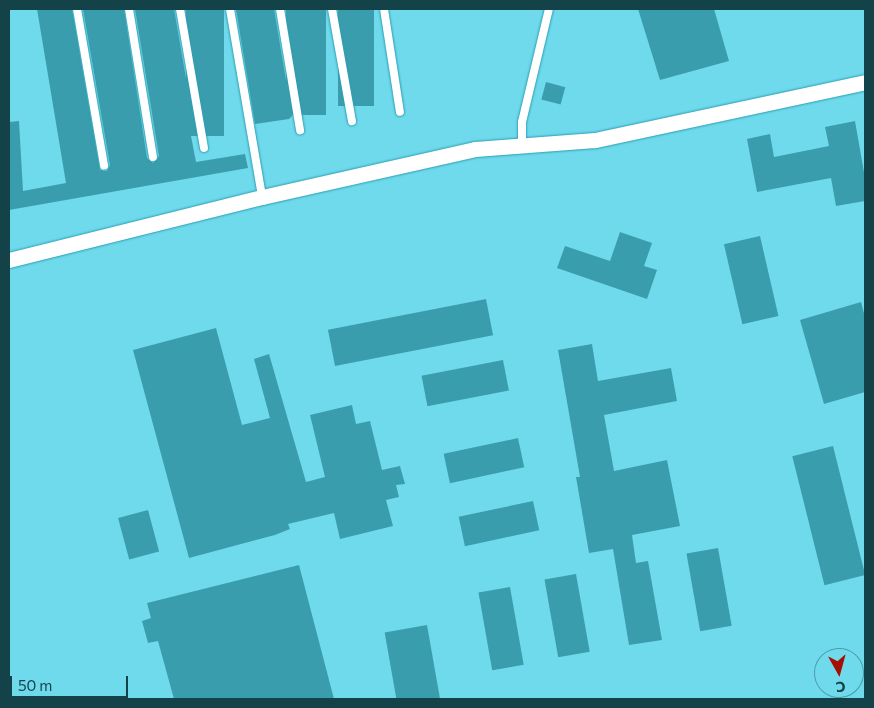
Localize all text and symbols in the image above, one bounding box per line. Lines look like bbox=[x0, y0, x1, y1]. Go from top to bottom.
north arrow bbox=[814, 648, 864, 698]
scale bar bbox=[12, 666, 130, 698]
text: 50 m bbox=[18, 676, 52, 694]
text: С bbox=[835, 678, 847, 696]

